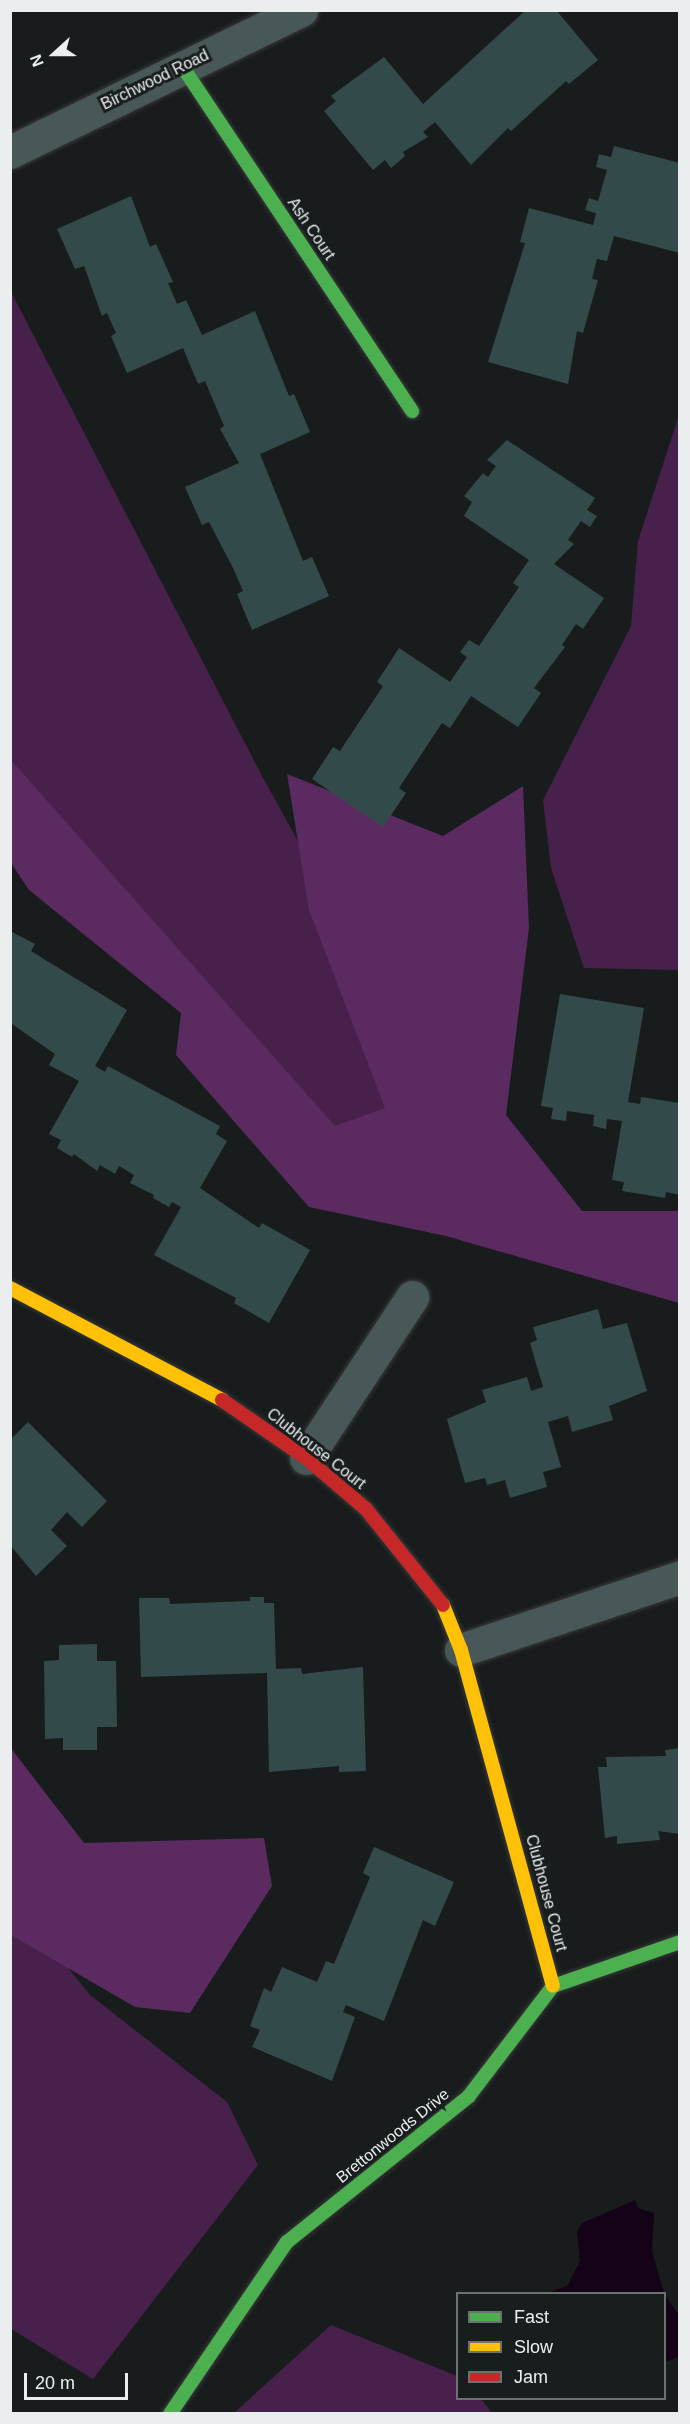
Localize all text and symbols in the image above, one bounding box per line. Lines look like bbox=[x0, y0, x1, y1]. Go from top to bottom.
north arrow bbox=[24, 24, 84, 84]
street label: Birchwood Road bbox=[98, 46, 212, 114]
text: N bbox=[27, 52, 47, 69]
street label: Ash Court bbox=[283, 194, 339, 264]
street label: Clubhouse Court bbox=[263, 1404, 369, 1494]
street label: Clubhouse Court bbox=[521, 1833, 571, 1953]
street label: Brettonwoods Drive bbox=[333, 2085, 453, 2187]
legend bbox=[456, 2292, 666, 2400]
text: Fast bbox=[514, 2307, 549, 2327]
text: Slow bbox=[514, 2337, 553, 2357]
scale bar bbox=[27, 2361, 130, 2399]
text: Jam bbox=[514, 2367, 548, 2387]
text: 20 m bbox=[35, 2373, 75, 2393]

